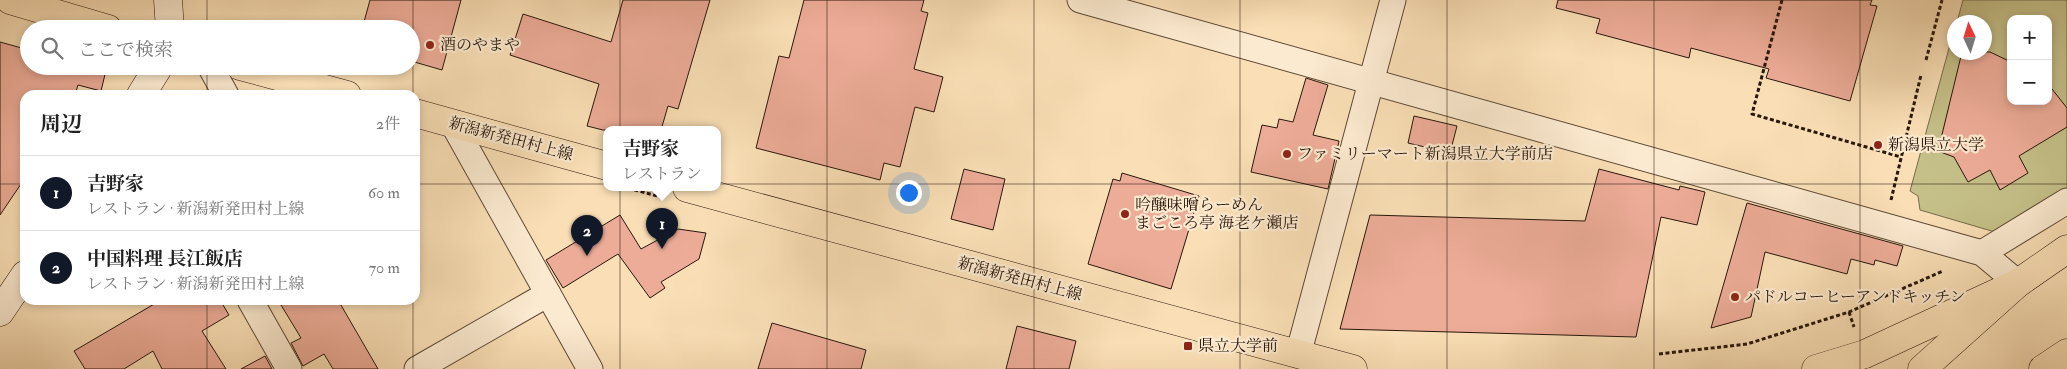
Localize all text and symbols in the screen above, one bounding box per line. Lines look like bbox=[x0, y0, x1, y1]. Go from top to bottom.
north arrow bbox=[1947, 15, 1992, 60]
map controls bbox=[2007, 15, 2052, 105]
button: + bbox=[2007, 15, 2052, 60]
search box bbox=[20, 20, 420, 75]
icon: search bbox=[38, 34, 66, 62]
place label: 酒のやまや bbox=[440, 35, 520, 55]
text: ここで検索 bbox=[78, 38, 173, 62]
marker: 酒のやまや bbox=[424, 39, 436, 51]
button: − bbox=[2007, 60, 2052, 105]
text: 周辺 bbox=[40, 111, 82, 138]
street label: 新潟新発田村上線 bbox=[447, 113, 575, 165]
text: 2件 bbox=[376, 114, 400, 134]
popup bbox=[603, 126, 721, 191]
place label: 新潟県立大学 bbox=[1888, 135, 1984, 155]
text: 吉野家 bbox=[622, 137, 679, 161]
marker: 新潟県立大学 bbox=[1872, 139, 1884, 151]
place label: ファミリーマート新潟県立大学前店 bbox=[1297, 144, 1553, 164]
marker: ファミリーマート新潟県立大学前店 bbox=[1281, 148, 1293, 160]
text: レストラン bbox=[622, 164, 702, 184]
text: 吉野家 bbox=[87, 172, 144, 196]
your location bbox=[896, 180, 922, 206]
text: 1 bbox=[53, 183, 59, 203]
text: 60 m bbox=[368, 183, 400, 203]
place label: 吟醸味噌らーめん まごころ亭 海老ケ瀬店 bbox=[1135, 195, 1298, 233]
text: レストラン · 新潟新発田村上線 bbox=[87, 199, 304, 219]
pin: 1 bbox=[646, 208, 678, 249]
marker: 吟醸味噌らーめん まごころ亭 海老ケ瀬店 bbox=[1119, 208, 1131, 220]
pin: 2 bbox=[571, 215, 603, 256]
text: 中国料理 長江飯店 bbox=[87, 247, 243, 271]
street label: 新潟新発田村上線 bbox=[956, 253, 1084, 305]
text: 2 bbox=[52, 258, 60, 278]
text: 70 m bbox=[369, 258, 400, 278]
text: レストラン · 新潟新発田村上線 bbox=[87, 274, 304, 294]
place label: パドルコーヒーアンドキッチン bbox=[1745, 287, 1965, 307]
marker: パドルコーヒーアンドキッチン bbox=[1729, 291, 1741, 303]
place label: 県立大学前 bbox=[1198, 336, 1278, 356]
marker: 県立大学前 bbox=[1182, 340, 1194, 352]

